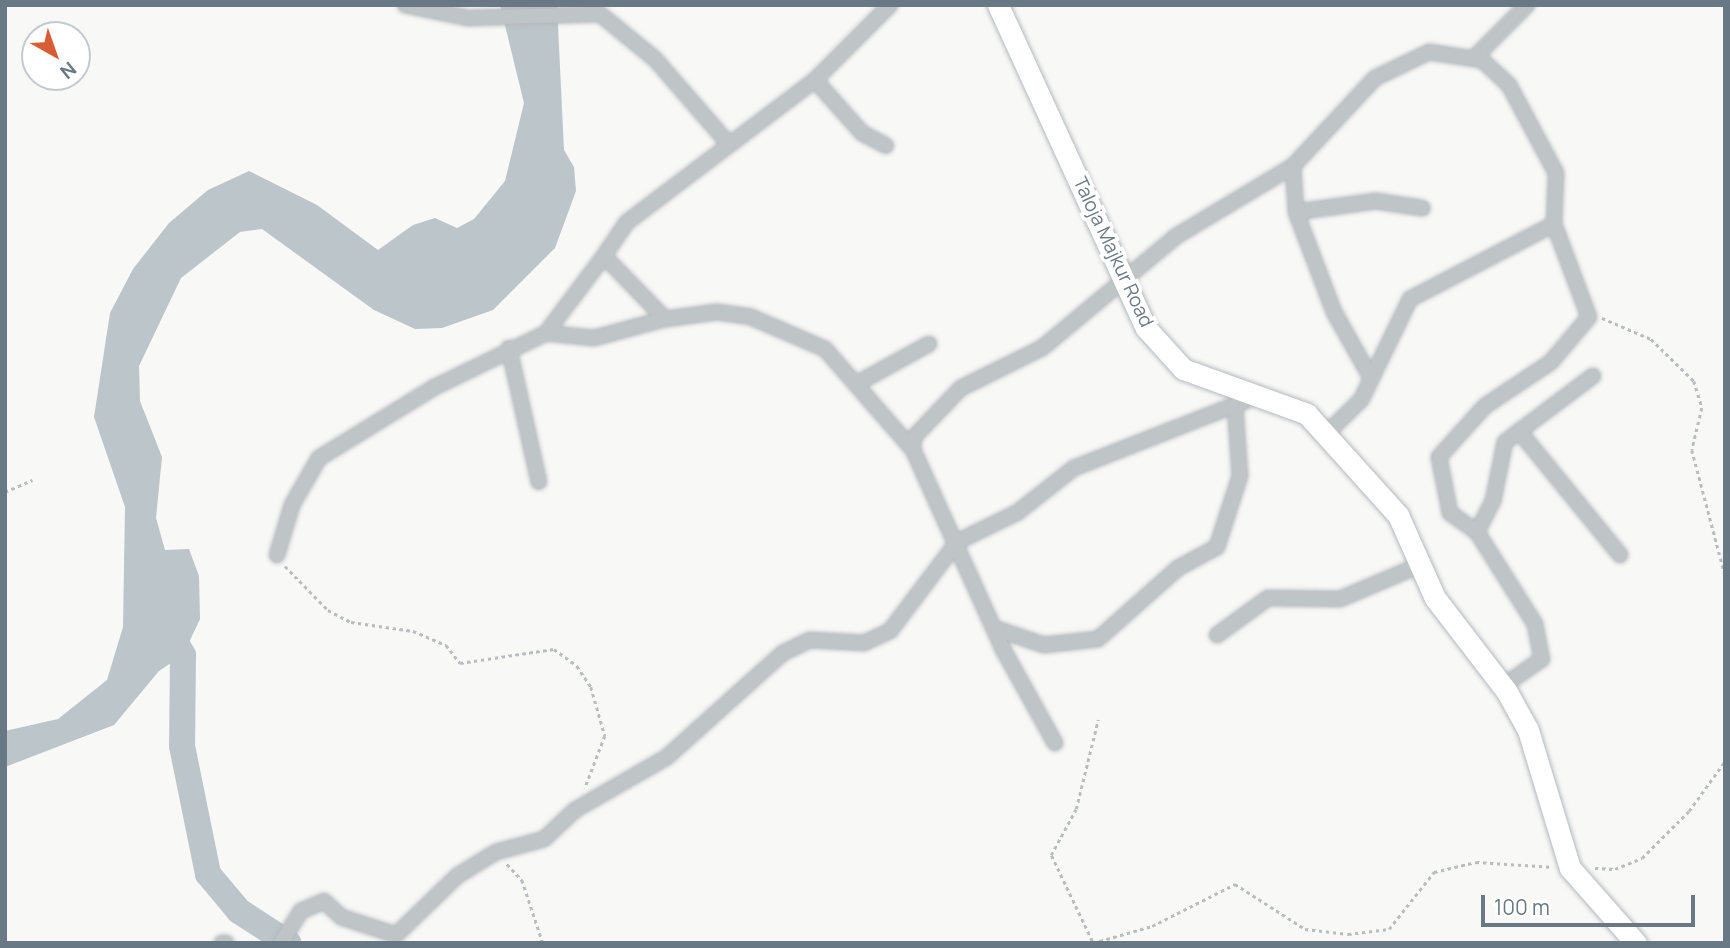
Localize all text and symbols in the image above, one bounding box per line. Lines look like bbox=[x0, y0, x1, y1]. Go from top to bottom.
north arrow bbox=[21, 21, 91, 91]
text: N bbox=[55, 56, 82, 85]
street label: Taloja Majkur Road bbox=[1068, 173, 1158, 331]
scale bar bbox=[1485, 881, 1698, 925]
text: 100 m bbox=[1494, 893, 1550, 921]

